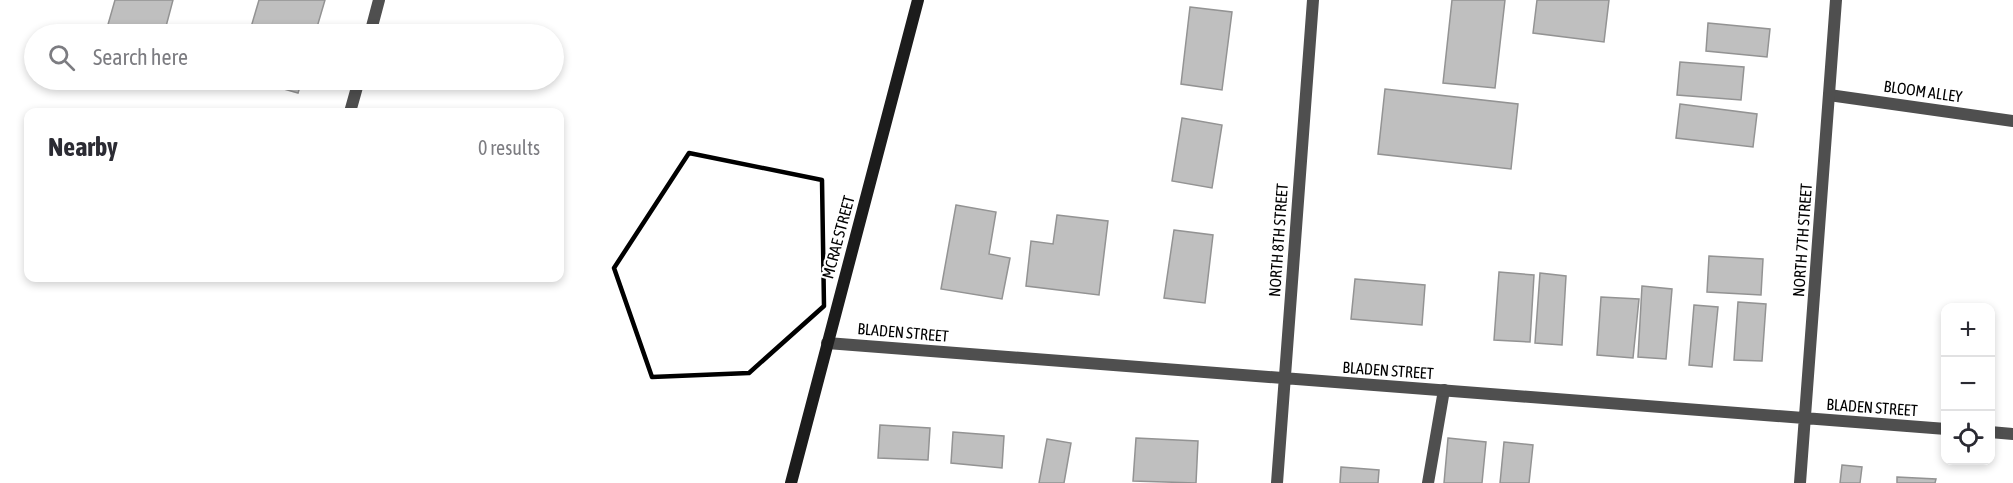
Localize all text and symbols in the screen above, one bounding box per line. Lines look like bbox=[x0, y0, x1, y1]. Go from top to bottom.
search box bbox=[24, 24, 564, 90]
icon: search bbox=[45, 41, 78, 74]
text: Search here bbox=[93, 44, 188, 70]
street label: BLOOM ALLEY bbox=[1883, 77, 1964, 106]
text: Nearby bbox=[48, 132, 118, 162]
text: 0 results bbox=[478, 136, 540, 159]
street label: NORTH 8TH STREET bbox=[1265, 183, 1291, 297]
street label: NORTH 7TH STREET bbox=[1789, 183, 1815, 297]
street label: MCRAE STREET bbox=[818, 194, 858, 280]
map controls bbox=[1941, 303, 1995, 465]
button: + bbox=[1941, 303, 1995, 357]
street label: BLADEN STREET bbox=[857, 319, 949, 345]
button: − bbox=[1941, 357, 1995, 411]
street label: BLADEN STREET bbox=[1342, 358, 1434, 382]
street label: BLADEN STREET bbox=[1826, 395, 1918, 419]
button: locate bbox=[1941, 411, 1995, 465]

